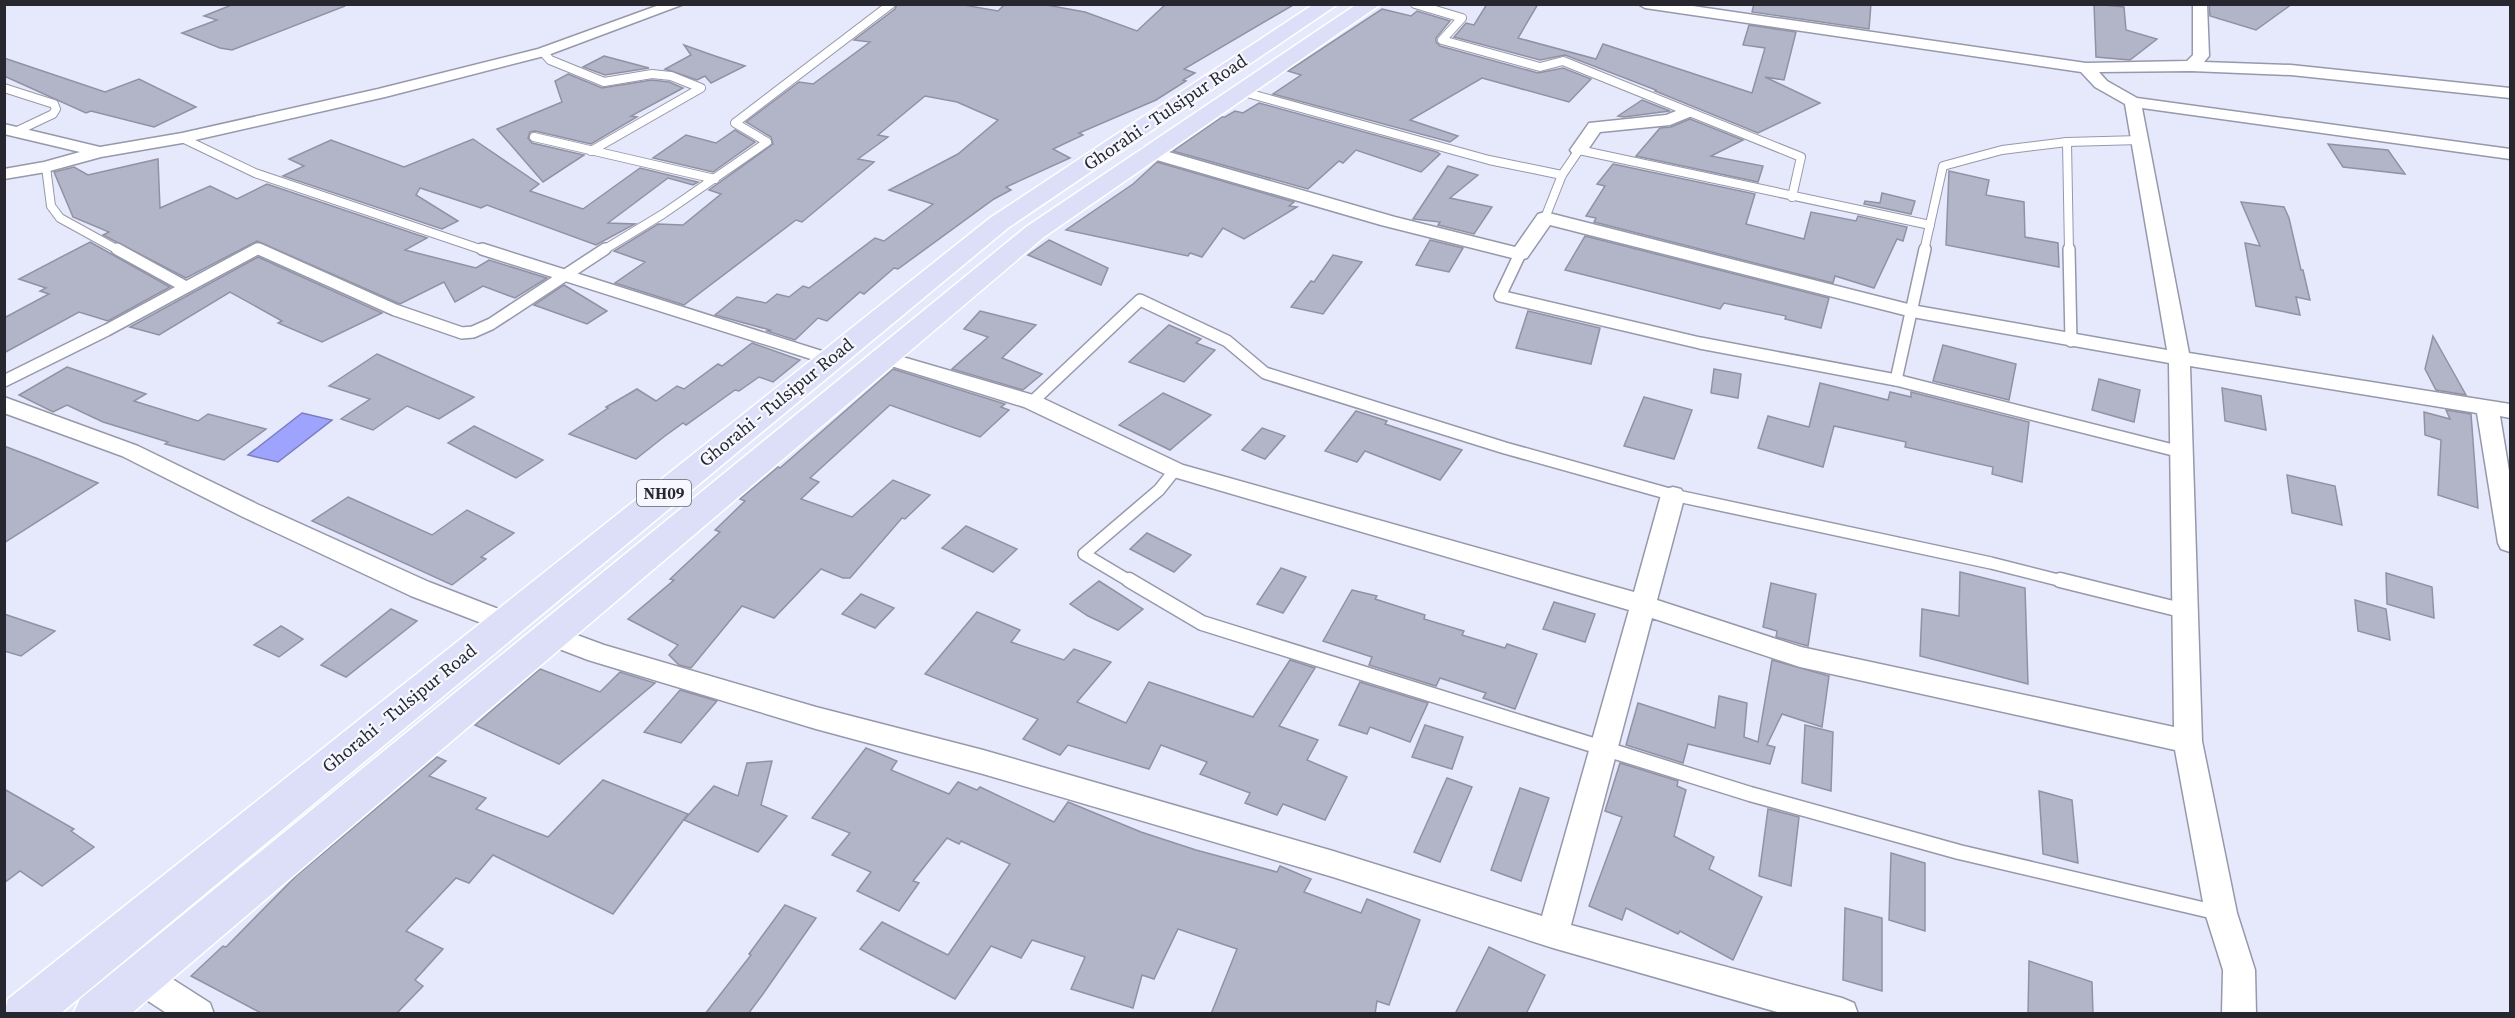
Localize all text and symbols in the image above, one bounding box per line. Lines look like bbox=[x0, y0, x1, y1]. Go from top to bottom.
street label: Ghorahi - Tulsipur Road bbox=[1078, 48, 1252, 176]
street label: Ghorahi - Tulsipur Road bbox=[693, 332, 859, 472]
road number: NH09 bbox=[637, 480, 691, 506]
street label: Ghorahi - Tulsipur Road bbox=[316, 638, 482, 778]

